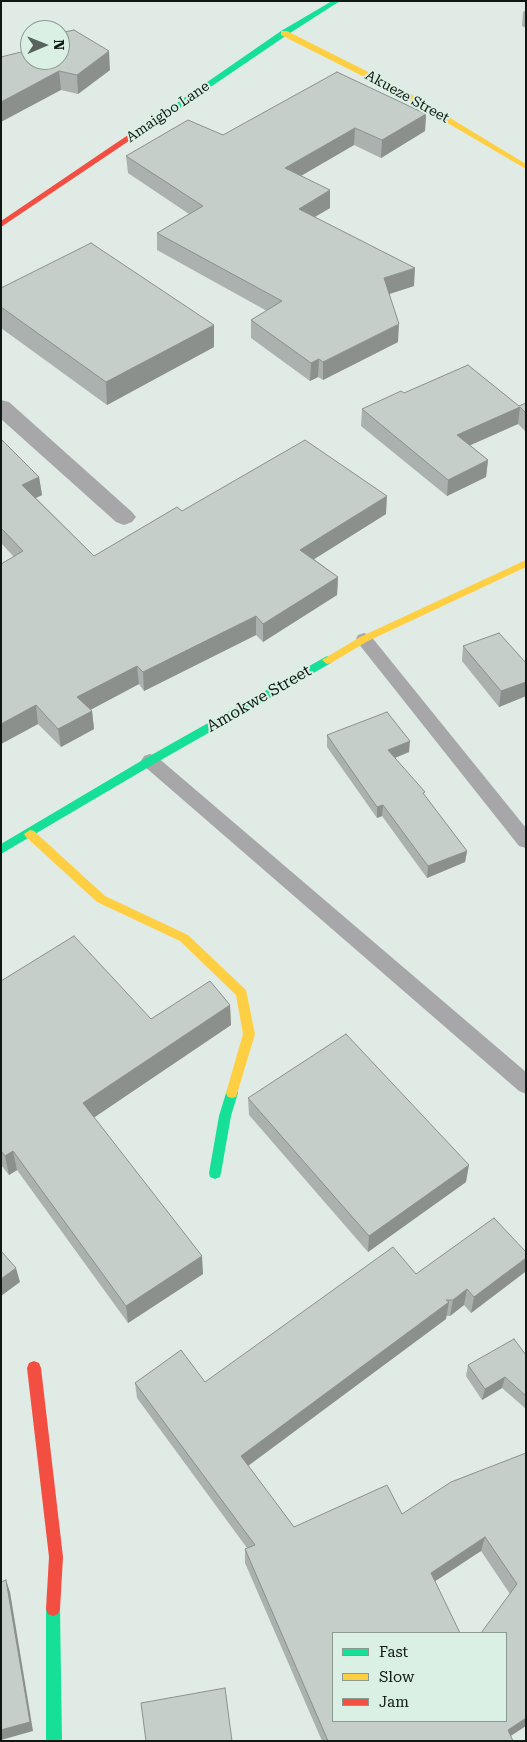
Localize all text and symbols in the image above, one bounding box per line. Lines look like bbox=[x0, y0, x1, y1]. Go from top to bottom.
north arrow bbox=[20, 20, 70, 70]
text: N bbox=[51, 39, 67, 50]
street label: Akueze Street bbox=[362, 67, 452, 127]
street label: Amaigbo Lane bbox=[123, 78, 213, 146]
street label: Amokwe Street bbox=[203, 661, 315, 737]
legend bbox=[332, 1632, 507, 1722]
text: Fast bbox=[379, 1643, 408, 1661]
text: Slow bbox=[379, 1668, 414, 1686]
text: Jam bbox=[379, 1693, 409, 1711]

